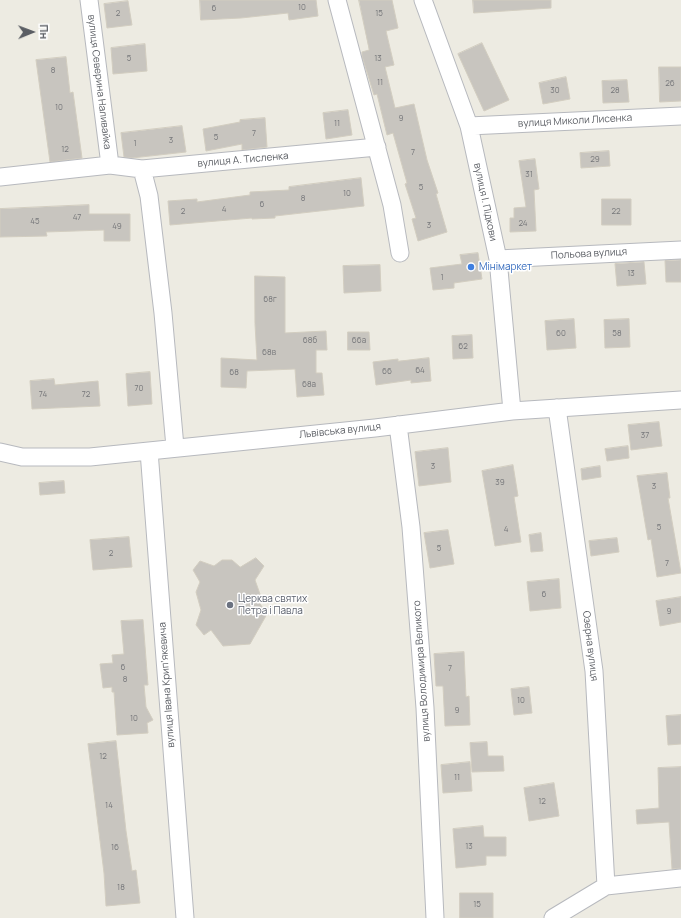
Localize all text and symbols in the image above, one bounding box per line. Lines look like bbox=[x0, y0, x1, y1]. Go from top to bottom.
house number: 10 bbox=[298, 3, 306, 13]
house number: 6 bbox=[212, 4, 216, 14]
house number: 2 bbox=[116, 9, 120, 19]
house number: 15 bbox=[375, 9, 383, 19]
north arrow bbox=[12, 12, 52, 52]
street label: вулиця Северина Наливайка bbox=[85, 14, 113, 150]
text: Пн bbox=[37, 24, 52, 39]
house number: 5 bbox=[127, 54, 131, 64]
house number: 13 bbox=[374, 54, 382, 64]
house number: 8 bbox=[51, 66, 55, 76]
house number: 11 bbox=[377, 78, 383, 88]
house number: 26 bbox=[665, 79, 675, 89]
house number: 30 bbox=[550, 86, 560, 96]
house number: 28 bbox=[610, 86, 620, 96]
house number: 10 bbox=[55, 103, 63, 113]
street label: вулиця Миколи Лисенка bbox=[518, 112, 632, 130]
house number: 9 bbox=[399, 114, 403, 124]
house number: 11 bbox=[334, 119, 340, 129]
house number: 7 bbox=[252, 129, 256, 139]
house number: 5 bbox=[214, 133, 218, 143]
house number: 3 bbox=[169, 136, 173, 146]
house number: 1 bbox=[133, 139, 137, 149]
house number: 12 bbox=[61, 145, 69, 155]
house number: 7 bbox=[411, 148, 415, 158]
street label: вулиця А. Тисленка bbox=[197, 150, 289, 170]
house number: 29 bbox=[590, 155, 600, 165]
street label: вулиця І. Підкови bbox=[471, 162, 499, 242]
house number: 31 bbox=[525, 170, 533, 180]
house number: 5 bbox=[419, 183, 423, 193]
house number: 10 bbox=[343, 189, 351, 199]
house number: 8 bbox=[301, 194, 305, 204]
house number: 6 bbox=[260, 200, 264, 210]
house number: 4 bbox=[222, 205, 226, 215]
house number: 2 bbox=[181, 207, 185, 217]
house number: 22 bbox=[611, 207, 621, 217]
house number: 47 bbox=[73, 213, 81, 223]
house number: 45 bbox=[30, 217, 40, 227]
house number: 24 bbox=[518, 219, 528, 229]
house number: 3 bbox=[427, 221, 431, 231]
house number: 49 bbox=[112, 222, 122, 232]
street label: Польова вулиця bbox=[551, 246, 627, 262]
place label: Мінімаркет bbox=[479, 261, 532, 273]
marker: Мінімаркет bbox=[466, 262, 476, 272]
house number: 13 bbox=[627, 269, 635, 279]
house number: 1 bbox=[440, 273, 444, 283]
house number: 68г bbox=[263, 295, 277, 305]
house number: 60 bbox=[556, 329, 566, 339]
house number: 58 bbox=[612, 329, 622, 339]
house number: 68б bbox=[303, 336, 317, 346]
house number: 66а bbox=[352, 336, 366, 346]
house number: 62 bbox=[458, 342, 468, 352]
house number: 68в bbox=[262, 348, 276, 358]
house number: 64 bbox=[415, 366, 425, 376]
house number: 66 bbox=[382, 367, 392, 377]
house number: 68 bbox=[229, 368, 239, 378]
house number: 68а bbox=[302, 380, 316, 390]
house number: 70 bbox=[135, 384, 143, 394]
house number: 74 bbox=[39, 390, 47, 400]
house number: 72 bbox=[82, 390, 90, 400]
street label: Львівська вулиця bbox=[298, 421, 382, 441]
house number: 37 bbox=[641, 431, 649, 441]
house number: 3 bbox=[431, 462, 435, 472]
house number: 39 bbox=[495, 478, 505, 488]
house number: 3 bbox=[652, 482, 656, 492]
house number: 5 bbox=[657, 523, 661, 533]
house number: 4 bbox=[504, 525, 508, 535]
house number: 5 bbox=[437, 544, 441, 554]
house number: 2 bbox=[109, 549, 113, 559]
house number: 7 bbox=[665, 559, 669, 569]
house number: 6 bbox=[542, 590, 546, 600]
place label: Церква святих Петра і Павла bbox=[238, 593, 307, 616]
marker: Церква святих Петра і Павла bbox=[225, 600, 235, 610]
street label: вулиця Володимира Великого bbox=[411, 600, 433, 742]
house number: 9 bbox=[667, 607, 671, 617]
street label: Озерна вулиця bbox=[580, 610, 600, 682]
street label: вулиця Івана Крипʼякевича bbox=[157, 622, 177, 748]
house number: 6 bbox=[121, 663, 125, 673]
house number: 7 bbox=[448, 664, 452, 674]
house number: 8 bbox=[123, 675, 127, 685]
house number: 10 bbox=[517, 696, 525, 706]
house number: 9 bbox=[455, 706, 459, 716]
house number: 10 bbox=[130, 714, 138, 724]
house number: 12 bbox=[99, 752, 107, 762]
house number: 11 bbox=[454, 773, 460, 783]
house number: 12 bbox=[538, 797, 546, 807]
house number: 14 bbox=[105, 801, 113, 811]
house number: 13 bbox=[465, 842, 473, 852]
house number: 16 bbox=[111, 843, 119, 853]
house number: 18 bbox=[117, 883, 125, 893]
house number: 15 bbox=[473, 900, 481, 910]

